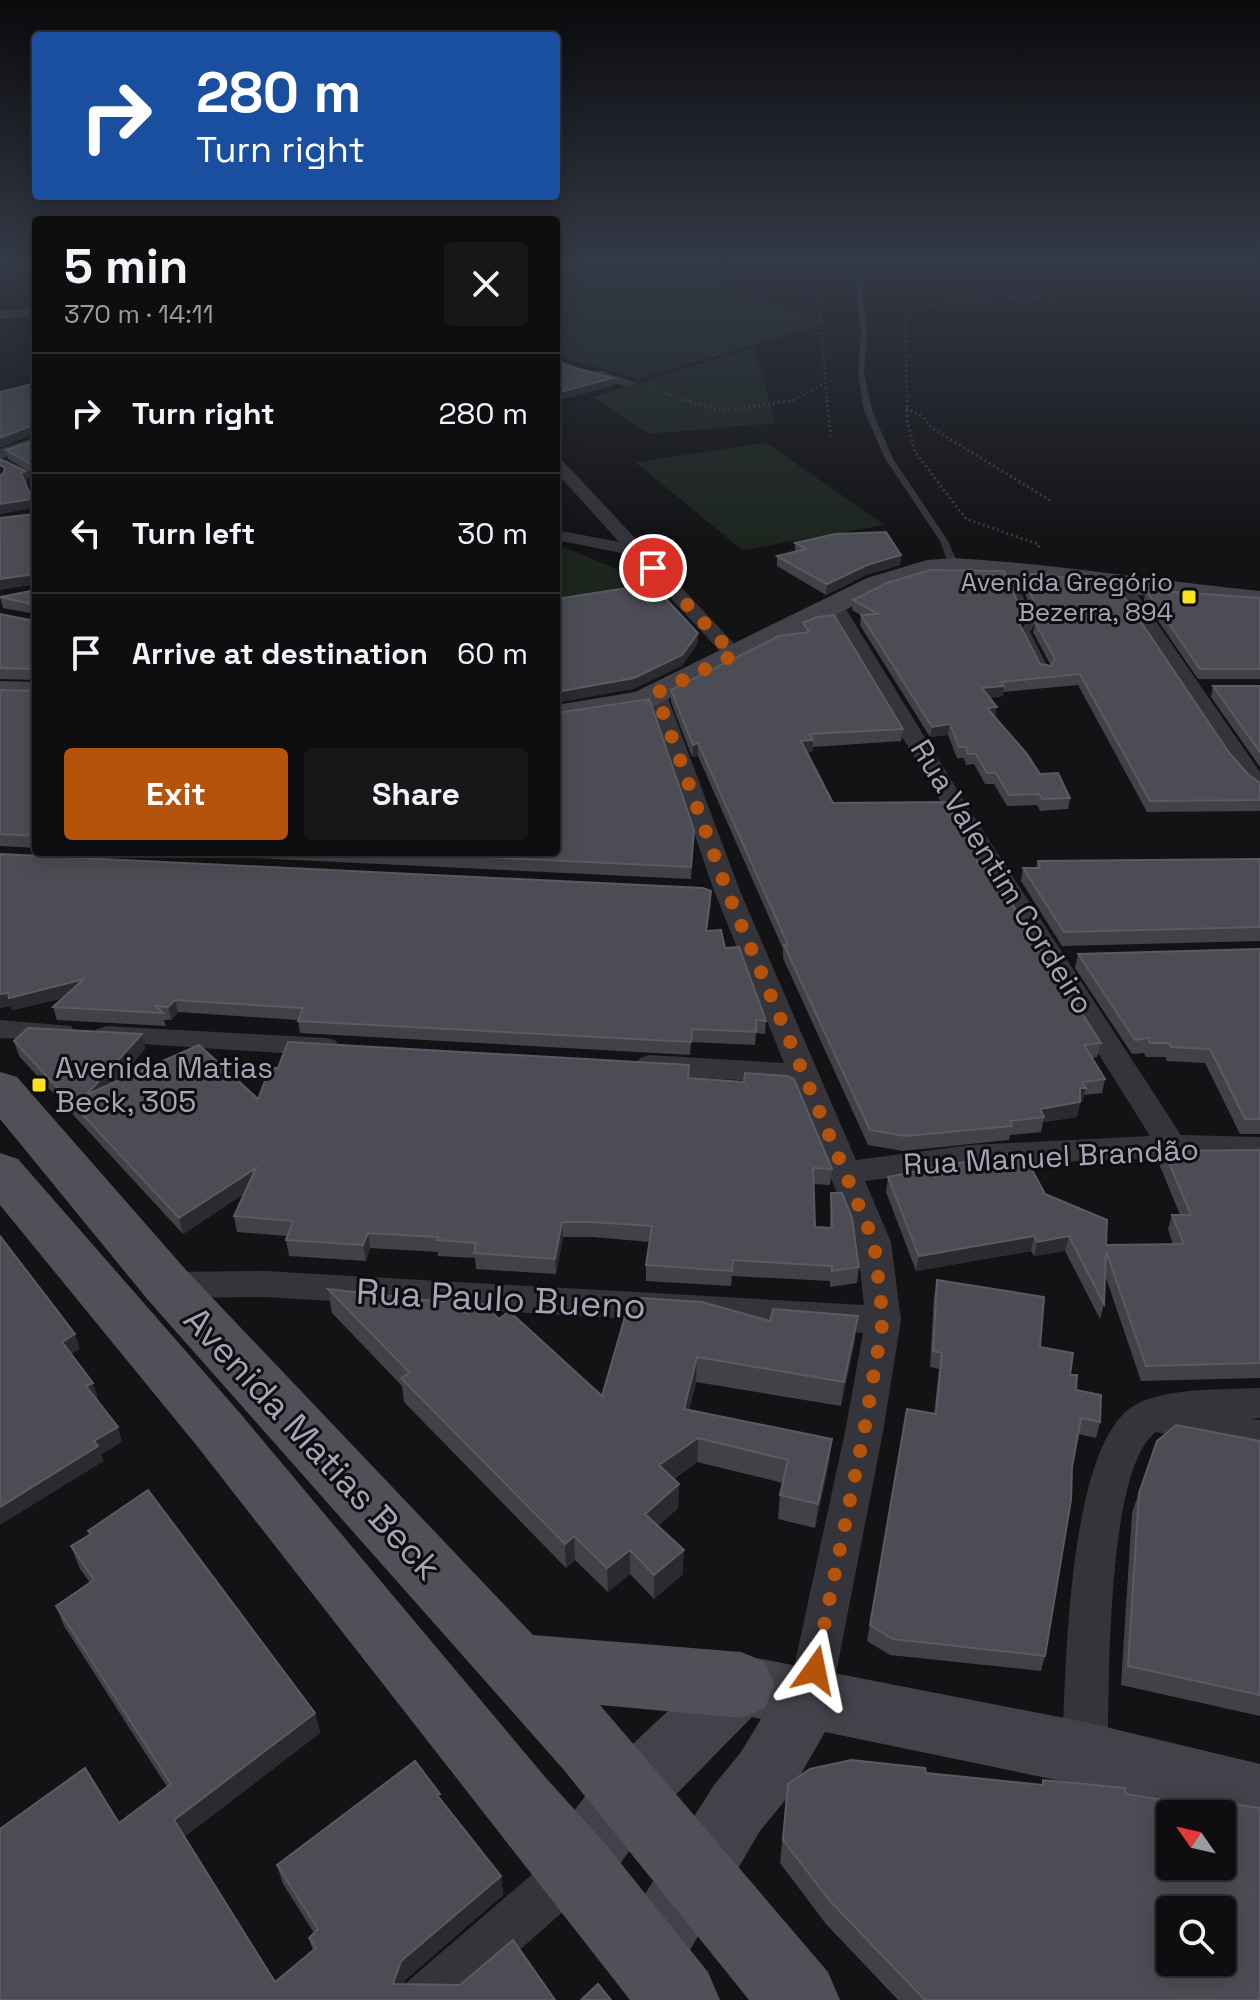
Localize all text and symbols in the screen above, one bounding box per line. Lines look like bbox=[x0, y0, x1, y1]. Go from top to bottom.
text: 280 m bbox=[196, 57, 361, 128]
icon: right bbox=[64, 64, 168, 168]
text: Turn right bbox=[196, 127, 365, 173]
text: 5 min bbox=[64, 236, 188, 297]
button: close bbox=[444, 242, 528, 326]
text: 370 m · 14:11 bbox=[64, 297, 214, 331]
icon: right bbox=[64, 391, 108, 435]
text: Turn right bbox=[132, 394, 275, 433]
text: 280 m bbox=[438, 394, 528, 433]
icon: left bbox=[64, 511, 108, 555]
text: Turn left bbox=[132, 514, 255, 553]
text: 30 m bbox=[457, 514, 528, 553]
pin bbox=[619, 534, 687, 602]
icon: arrive bbox=[631, 546, 675, 590]
place label: Avenida Gregório Bezerra, 894 bbox=[961, 565, 1173, 629]
marker: Avenida Gregório Bezerra, 894 bbox=[1180, 588, 1198, 606]
icon: arrive bbox=[64, 631, 108, 675]
text: Arrive at destination bbox=[132, 634, 428, 673]
text: 60 m bbox=[457, 634, 528, 673]
street label: Rua Valentim Cordeiro bbox=[902, 732, 1103, 1021]
button: Exit bbox=[64, 748, 288, 840]
button: Share bbox=[304, 748, 528, 840]
place label: Avenida Matias Beck, 305 bbox=[55, 1048, 273, 1121]
marker: Avenida Matias Beck, 305 bbox=[30, 1076, 48, 1094]
street label: Rua Manuel Brandão bbox=[902, 1129, 1200, 1184]
street label: Rua Paulo Bueno bbox=[355, 1268, 647, 1330]
street label: Avenida Matias Beck bbox=[174, 1297, 451, 1590]
position arrow bbox=[773, 1628, 857, 1712]
north arrow bbox=[1156, 1800, 1236, 1880]
map controls bbox=[1156, 1800, 1236, 1976]
button: search bbox=[1156, 1896, 1236, 1976]

